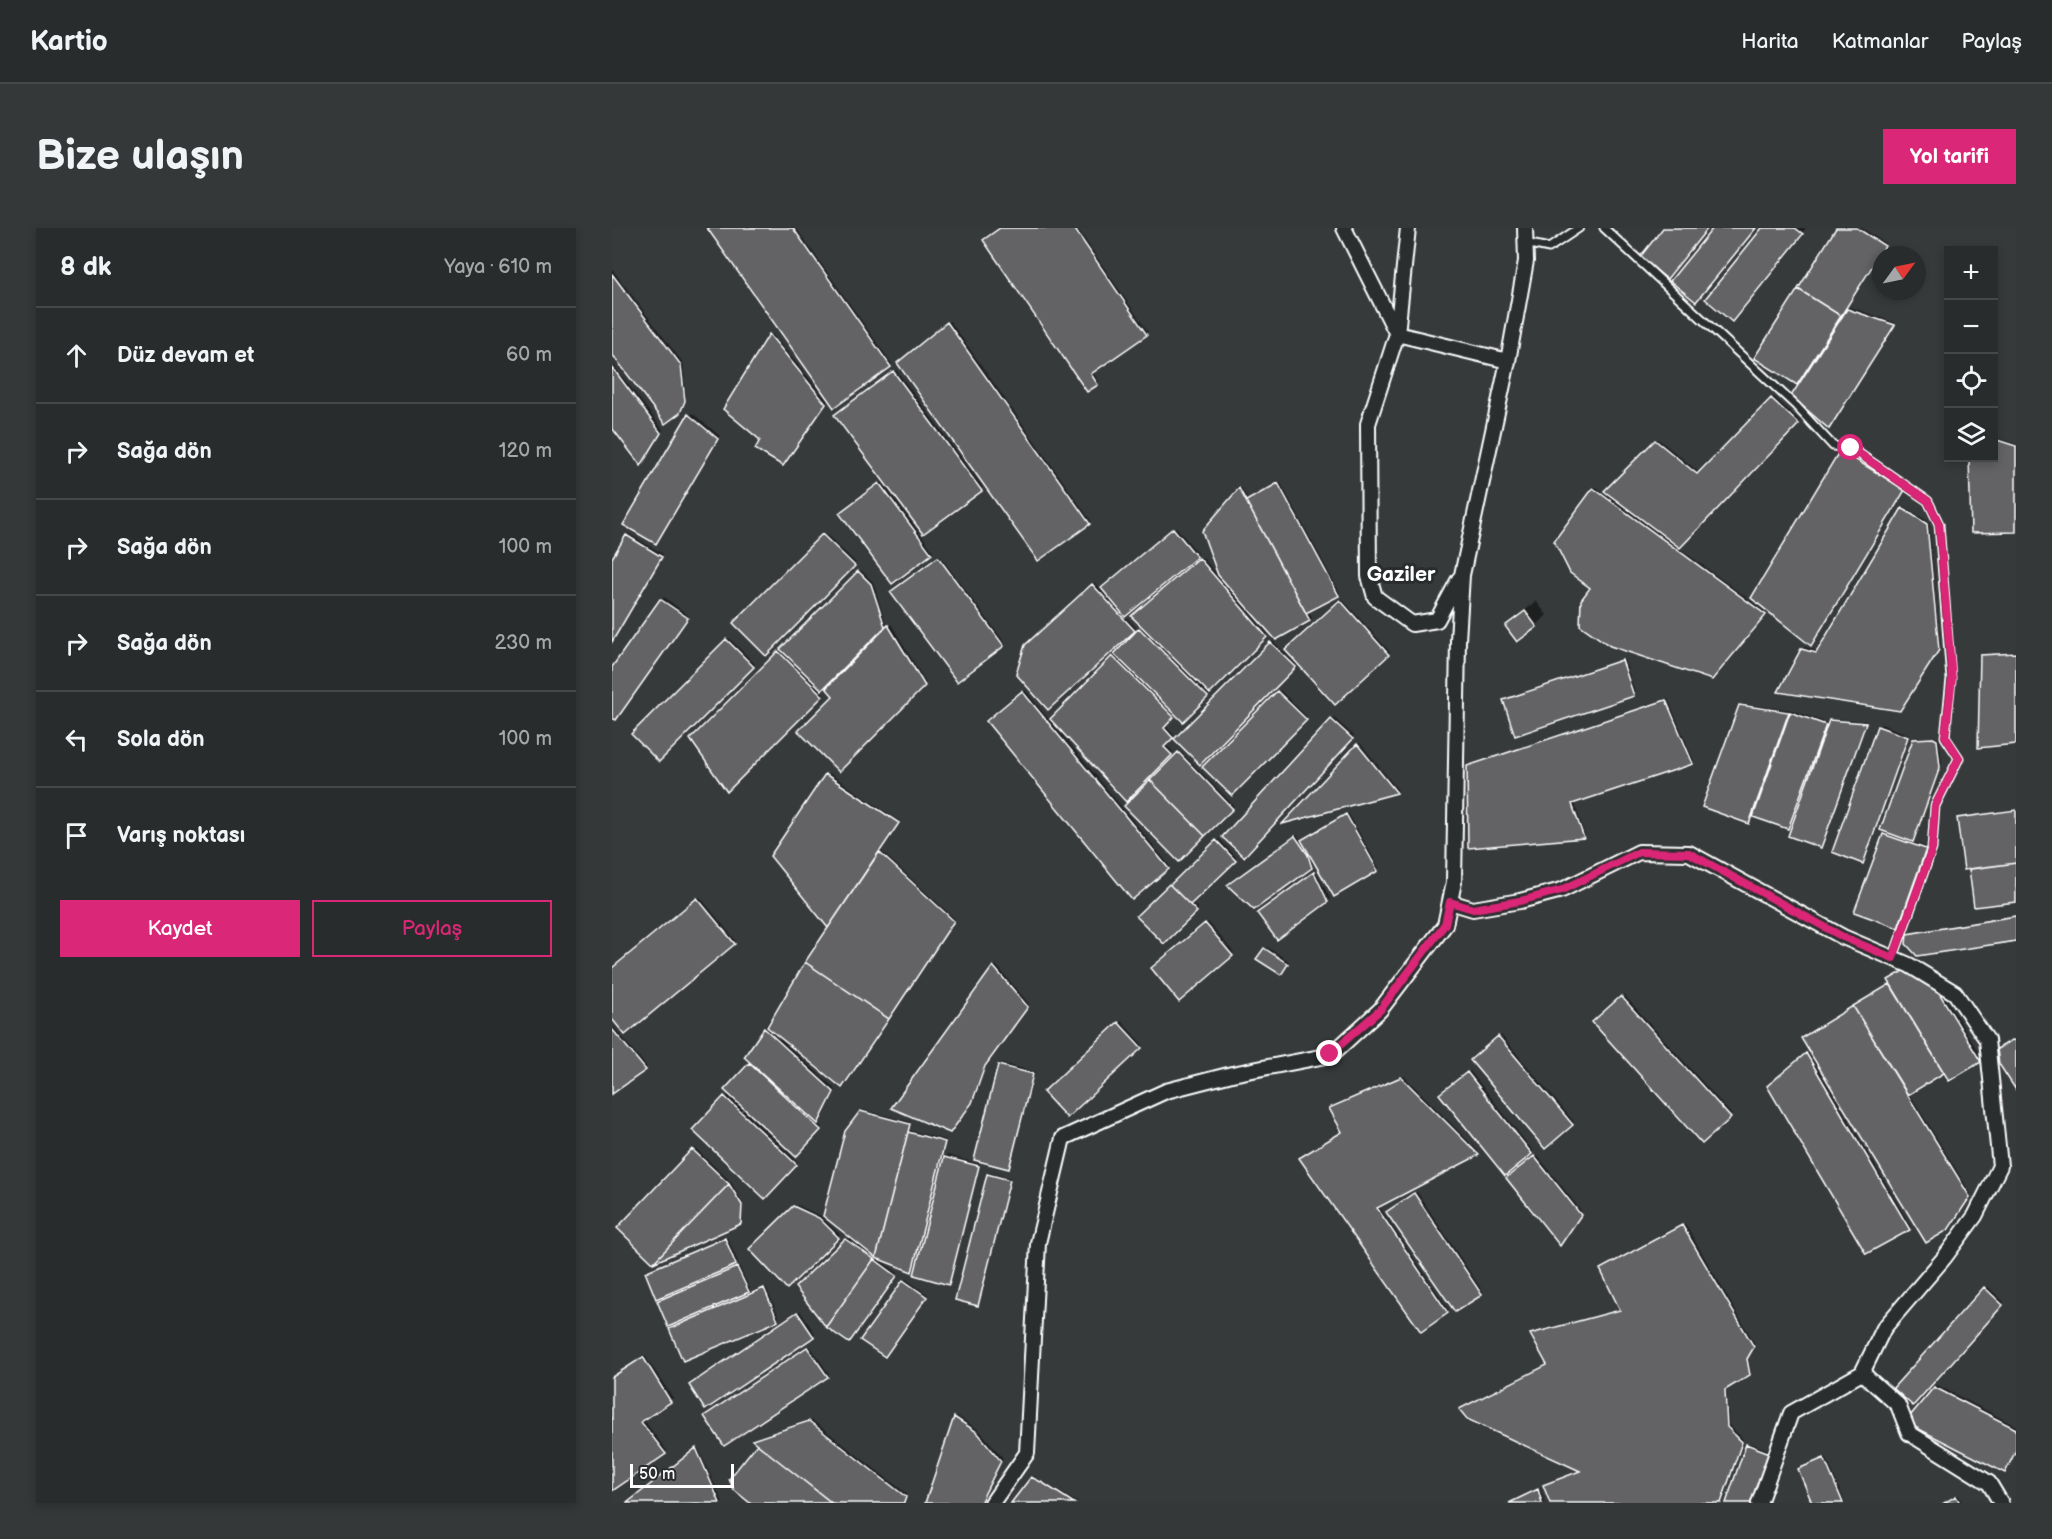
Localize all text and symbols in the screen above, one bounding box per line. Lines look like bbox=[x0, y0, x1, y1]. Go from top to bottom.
text: Kartio bbox=[30, 25, 108, 58]
text: Harita bbox=[1741, 29, 1799, 54]
text: Katmanlar bbox=[1832, 29, 1928, 54]
text: Paylaş bbox=[1961, 29, 2022, 54]
button: Yol tarifi bbox=[1883, 129, 2016, 184]
text: Bize ulaşın bbox=[36, 131, 244, 182]
north arrow bbox=[1872, 246, 1926, 300]
map controls bbox=[1944, 246, 1998, 462]
button: + bbox=[1944, 246, 1998, 300]
text: 8 dk bbox=[60, 252, 111, 283]
text: Yaya · 610 m bbox=[444, 255, 552, 279]
button: − bbox=[1944, 300, 1998, 354]
icon: ahead bbox=[60, 339, 93, 372]
text: Düz devam et bbox=[117, 342, 254, 369]
text: 60 m bbox=[506, 343, 552, 367]
button: locate bbox=[1944, 354, 1998, 408]
button: layers bbox=[1944, 408, 1998, 462]
route start bbox=[1837, 434, 1863, 460]
icon: right bbox=[60, 435, 93, 468]
text: Sağa dön bbox=[117, 438, 212, 465]
text: 120 m bbox=[499, 439, 552, 463]
icon: right bbox=[60, 531, 93, 564]
text: Sağa dön bbox=[117, 534, 212, 561]
text: 100 m bbox=[499, 535, 552, 559]
district label: Gaziler bbox=[1367, 562, 1436, 587]
icon: right bbox=[60, 627, 93, 660]
text: Sağa dön bbox=[117, 630, 212, 657]
text: 230 m bbox=[495, 631, 552, 655]
icon: left bbox=[60, 723, 93, 756]
text: Sola dön bbox=[117, 726, 205, 753]
text: 100 m bbox=[499, 727, 552, 751]
icon: arrive bbox=[60, 819, 93, 852]
text: Varış noktası bbox=[117, 822, 245, 849]
button: Kaydet bbox=[60, 900, 300, 957]
button: Paylaş bbox=[312, 900, 552, 957]
route end bbox=[1316, 1040, 1342, 1066]
scale bar bbox=[630, 1461, 734, 1488]
text: 50 m bbox=[639, 1465, 675, 1484]

